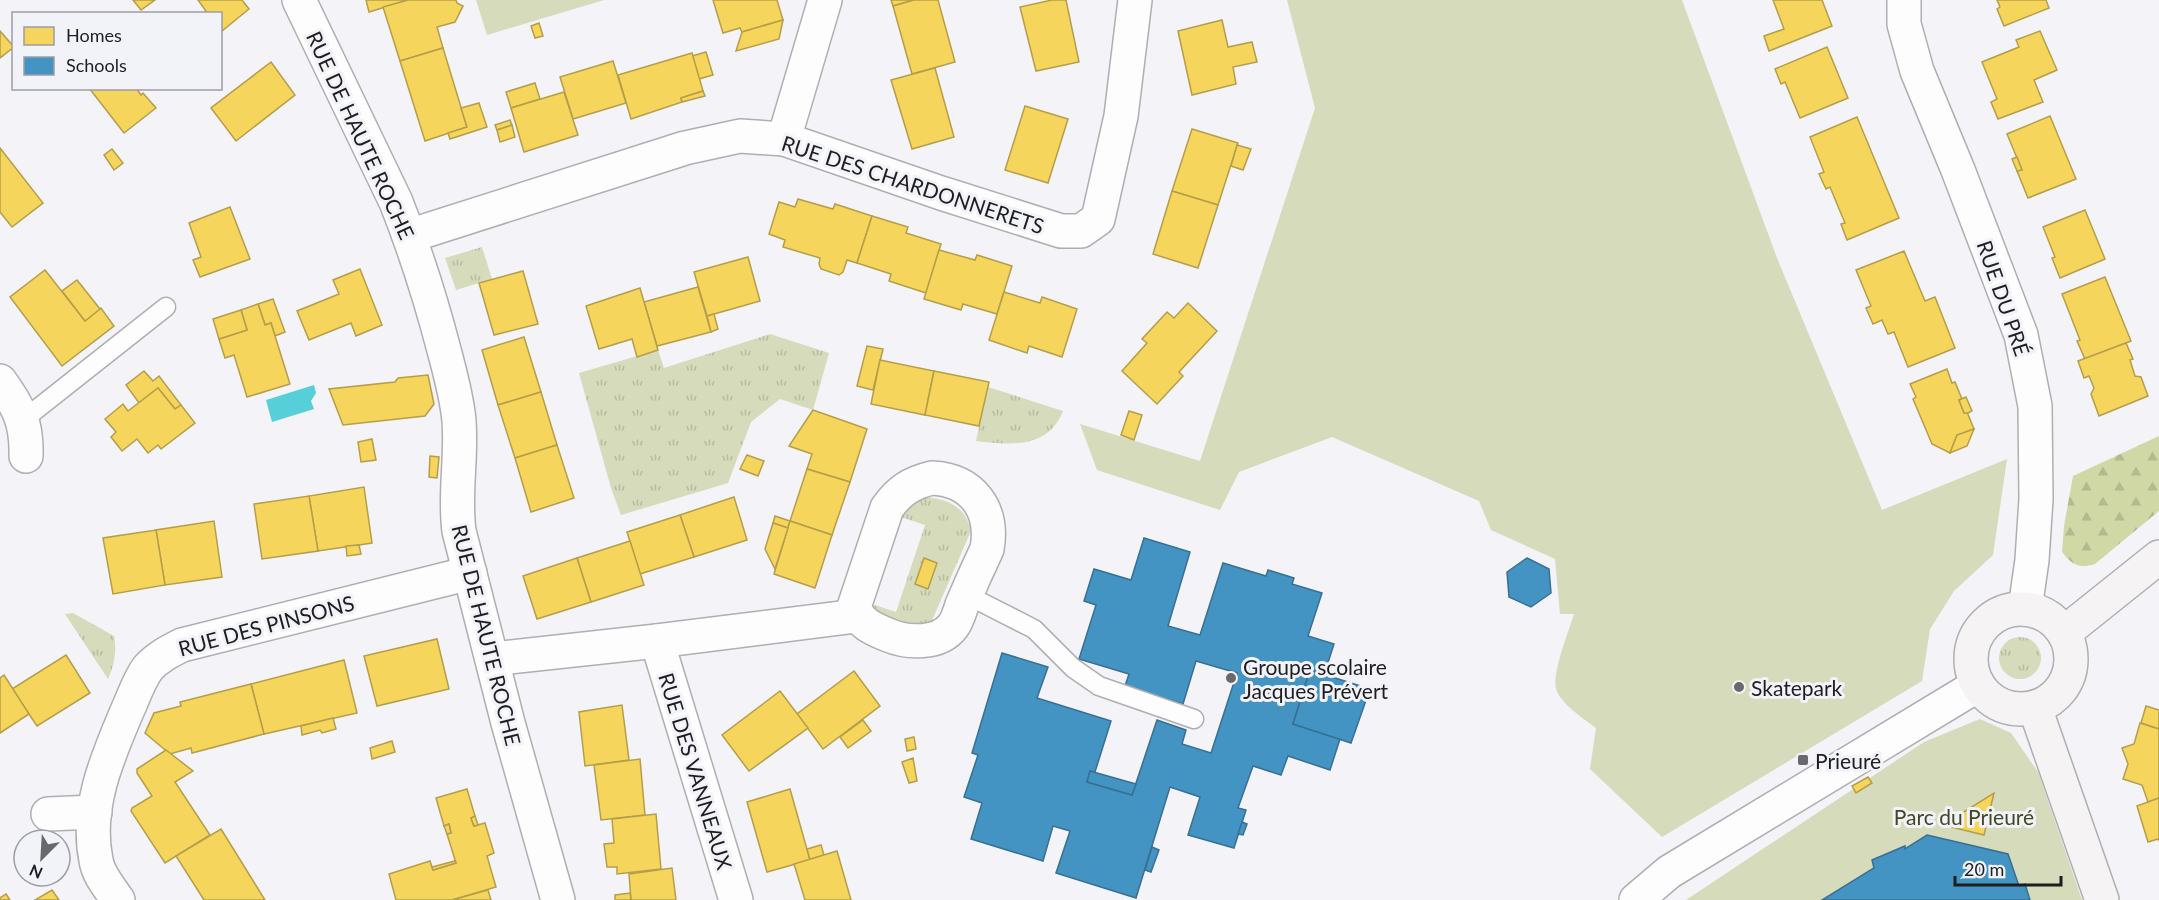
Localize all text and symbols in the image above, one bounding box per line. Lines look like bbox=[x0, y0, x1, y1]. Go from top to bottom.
legend bbox=[12, 12, 222, 90]
text: Homes bbox=[66, 24, 122, 46]
street label: RUE DE HAUTE ROCHE bbox=[302, 27, 420, 243]
text: Schools bbox=[66, 54, 127, 76]
street label: RUE DES CHARDONNERETS bbox=[779, 130, 1047, 238]
street label: RUE DU PRÉ bbox=[1973, 237, 2035, 359]
street label: RUE DE HAUTE ROCHE bbox=[447, 522, 527, 748]
street label: RUE DES PINSONS bbox=[175, 589, 357, 661]
place label: Groupe scolaire Jacques Prévert bbox=[1243, 654, 1389, 703]
street label: RUE DES VANNEAUX bbox=[654, 670, 738, 873]
marker: Groupe scolaire Jacques Prévert bbox=[1224, 671, 1238, 685]
place label: Skatepark bbox=[1751, 675, 1843, 700]
marker: Skatepark bbox=[1732, 680, 1746, 694]
place label: Prieuré bbox=[1815, 748, 1881, 773]
marker: Prieuré bbox=[1796, 753, 1810, 767]
park label: Parc du Prieuré bbox=[1894, 804, 2034, 829]
north arrow bbox=[12, 828, 72, 888]
scale bar bbox=[1955, 849, 2062, 887]
text: 20 m bbox=[1964, 858, 2004, 880]
text: N bbox=[26, 861, 45, 883]

